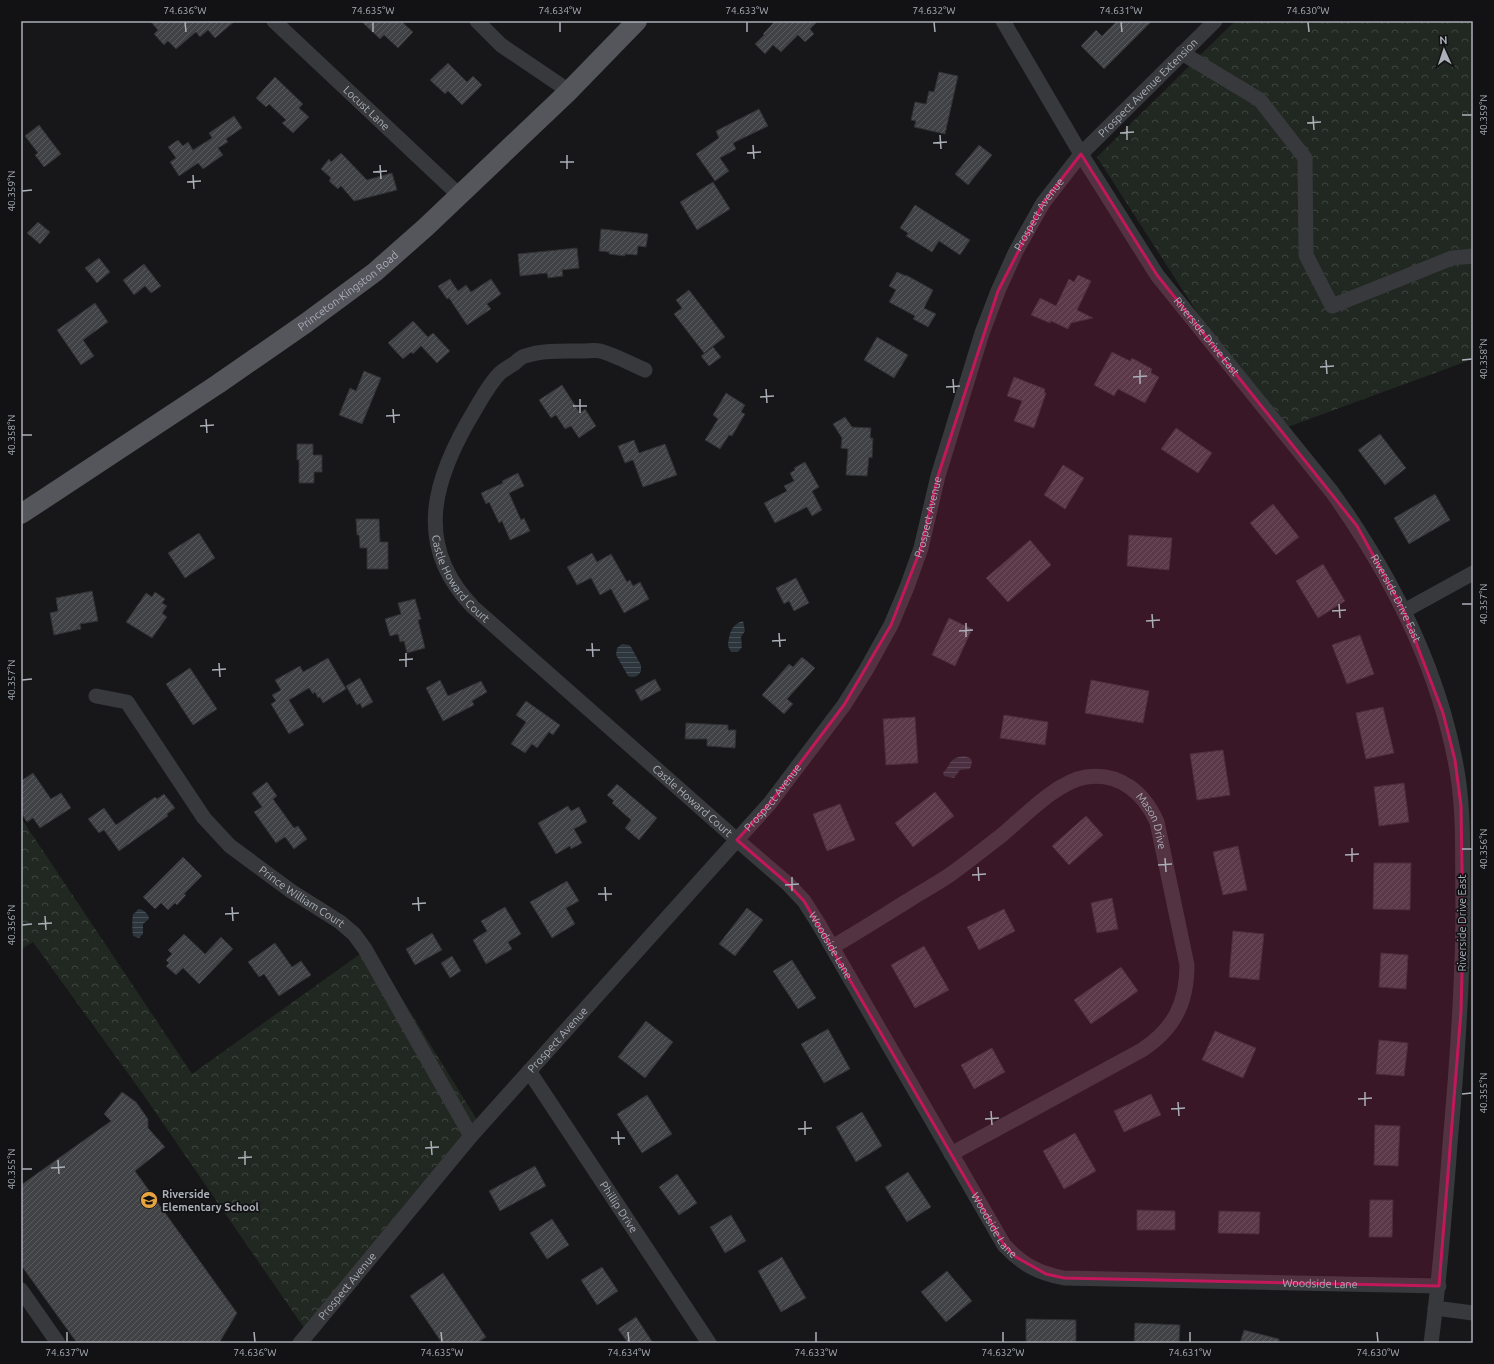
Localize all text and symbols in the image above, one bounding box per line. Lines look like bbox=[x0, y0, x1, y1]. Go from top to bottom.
text: 74.636°W bbox=[163, 5, 207, 16]
text: 74.635°W bbox=[351, 5, 395, 16]
text: 74.634°W bbox=[538, 5, 582, 16]
text: 74.633°W bbox=[725, 5, 769, 16]
text: 74.632°W bbox=[912, 5, 956, 16]
text: 74.631°W bbox=[1099, 5, 1143, 16]
text: 74.630°W bbox=[1286, 5, 1330, 16]
north arrow bbox=[1424, 30, 1464, 70]
text: N bbox=[1439, 34, 1448, 46]
street label: Prospect Avenue Extension bbox=[1096, 36, 1200, 139]
street label: Locust Lane bbox=[341, 84, 392, 133]
text: 40.359°N bbox=[1478, 94, 1489, 136]
text: 40.359°N bbox=[6, 170, 17, 212]
street label: Prospect Avenue bbox=[1012, 176, 1066, 253]
street label: Princeton-Kingston Road bbox=[295, 249, 400, 333]
street label: Riverside Drive East bbox=[1171, 295, 1242, 379]
text: 40.358°N bbox=[1478, 338, 1489, 380]
text: 40.358°N bbox=[6, 414, 17, 456]
street label: Prospect Avenue bbox=[912, 475, 944, 560]
street label: Castle Howard Court bbox=[430, 534, 492, 625]
street label: Riverside Drive East bbox=[1368, 552, 1424, 645]
text: 40.357°N bbox=[1478, 583, 1489, 625]
text: 40.357°N bbox=[6, 659, 17, 701]
street label: Prospect Avenue bbox=[742, 761, 804, 834]
street label: Castle Howard Court bbox=[650, 762, 735, 840]
street label: Mason Drive bbox=[1134, 790, 1169, 850]
text: 40.356°N bbox=[1478, 828, 1489, 870]
street label: Prince William Court bbox=[257, 864, 348, 930]
street label: Riverside Drive East bbox=[1456, 874, 1468, 972]
text: 40.356°N bbox=[6, 904, 17, 946]
street label: Woodside Lane bbox=[807, 910, 855, 981]
street label: Prospect Avenue bbox=[525, 1005, 590, 1075]
text: 40.355°N bbox=[1478, 1072, 1489, 1114]
text: 40.355°N bbox=[6, 1148, 17, 1190]
street label: Phillip Drive bbox=[598, 1179, 640, 1235]
place label: Riverside Elementary School bbox=[162, 1188, 260, 1213]
school or university icon: Riverside Elementary School bbox=[139, 1190, 159, 1210]
street label: Woodside Lane bbox=[969, 1190, 1019, 1260]
street label: Prospect Avenue bbox=[316, 1250, 378, 1322]
street label: Woodside Lane bbox=[1282, 1277, 1358, 1290]
text: 74.637°W bbox=[45, 1347, 89, 1358]
text: 74.636°W bbox=[233, 1347, 277, 1358]
text: 74.635°W bbox=[420, 1347, 464, 1358]
text: 74.634°W bbox=[607, 1347, 651, 1358]
text: 74.633°W bbox=[794, 1347, 838, 1358]
text: 74.632°W bbox=[981, 1347, 1025, 1358]
text: 74.631°W bbox=[1168, 1347, 1212, 1358]
text: 74.630°W bbox=[1356, 1347, 1400, 1358]

